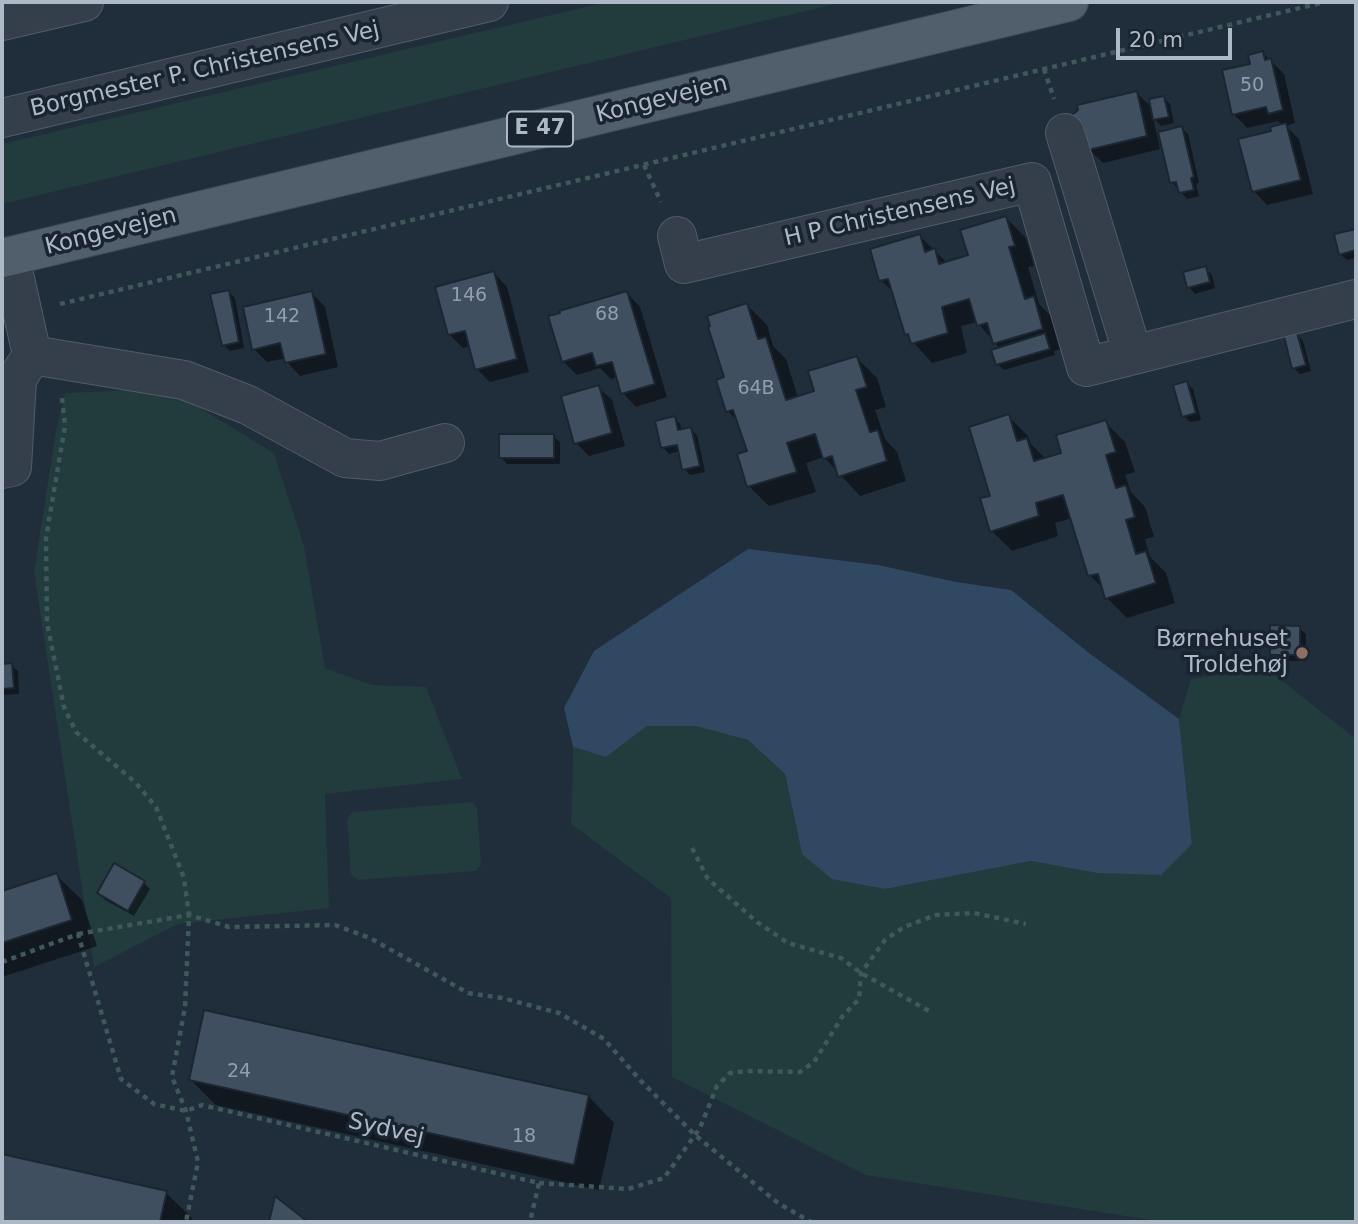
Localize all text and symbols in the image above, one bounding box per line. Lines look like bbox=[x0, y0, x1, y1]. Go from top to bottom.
scale bar bbox=[1120, 14, 1236, 58]
street label: Borgmester P. Christensens Vej bbox=[28, 16, 382, 124]
text: 20 m bbox=[1129, 28, 1183, 52]
street label: Kongevejen bbox=[594, 70, 730, 130]
house number: 50 bbox=[1240, 75, 1264, 97]
road number: E 47 bbox=[507, 111, 573, 146]
street label: H P Christensens Vej bbox=[782, 173, 1018, 253]
street label: Kongevejen bbox=[43, 202, 179, 262]
house number: 146 bbox=[451, 285, 487, 307]
house number: 68 bbox=[595, 304, 619, 326]
house number: 142 bbox=[264, 306, 300, 328]
house number: 64B bbox=[737, 378, 775, 400]
place label: Børnehuset Troldehøj bbox=[1156, 626, 1288, 680]
marker: Børnehuset Troldehøj bbox=[1294, 645, 1310, 661]
house number: 24 bbox=[227, 1061, 251, 1083]
street label: Sydvej bbox=[345, 1108, 427, 1152]
house number: 18 bbox=[512, 1126, 536, 1148]

